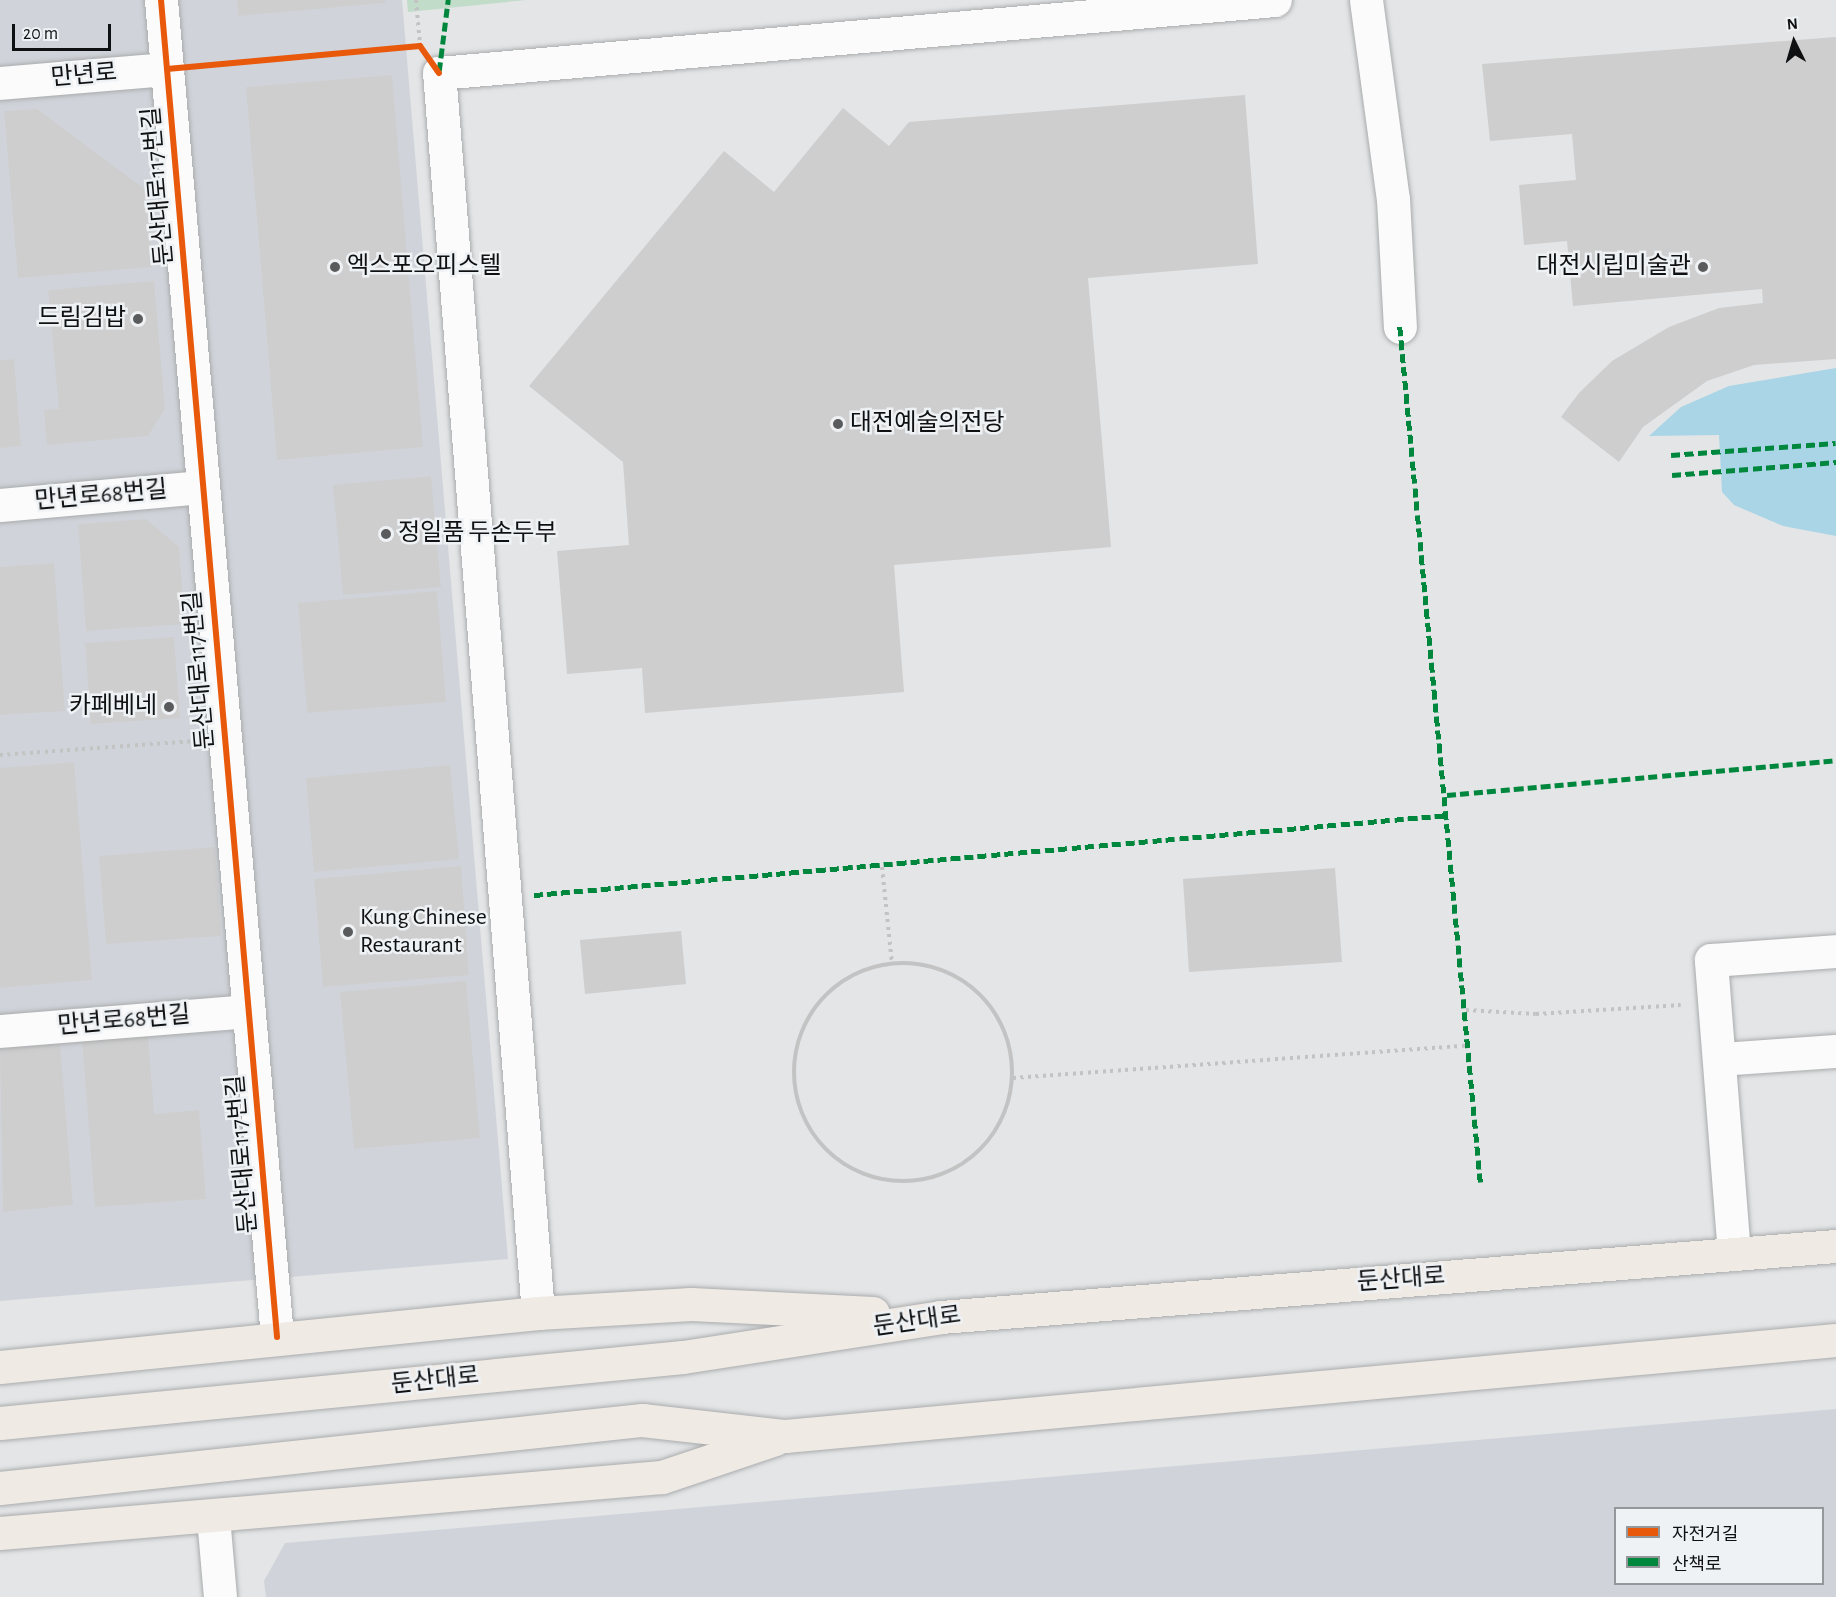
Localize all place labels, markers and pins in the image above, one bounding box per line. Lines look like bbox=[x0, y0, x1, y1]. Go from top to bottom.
place label: 엑스포오피스텔 bbox=[347, 253, 502, 281]
place label: 대전시립미술관 bbox=[1536, 253, 1691, 281]
marker: 엑스포오피스텔 bbox=[328, 260, 342, 274]
marker: 대전시립미술관 bbox=[1696, 260, 1710, 274]
place label: 드림김밥 bbox=[38, 305, 126, 333]
marker: 드림김밥 bbox=[131, 312, 145, 326]
place label: 대전예술의전당 bbox=[850, 410, 1005, 438]
marker: 대전예술의전당 bbox=[831, 417, 845, 431]
place label: 정일품 두손두부 bbox=[398, 520, 557, 548]
marker: 정일품 두손두부 bbox=[379, 527, 393, 541]
place label: 카페베네 bbox=[69, 693, 157, 721]
marker: 카페베네 bbox=[162, 700, 176, 714]
place label: Kung Chinese Restaurant bbox=[360, 904, 487, 960]
marker: Kung Chinese Restaurant bbox=[341, 925, 355, 939]

